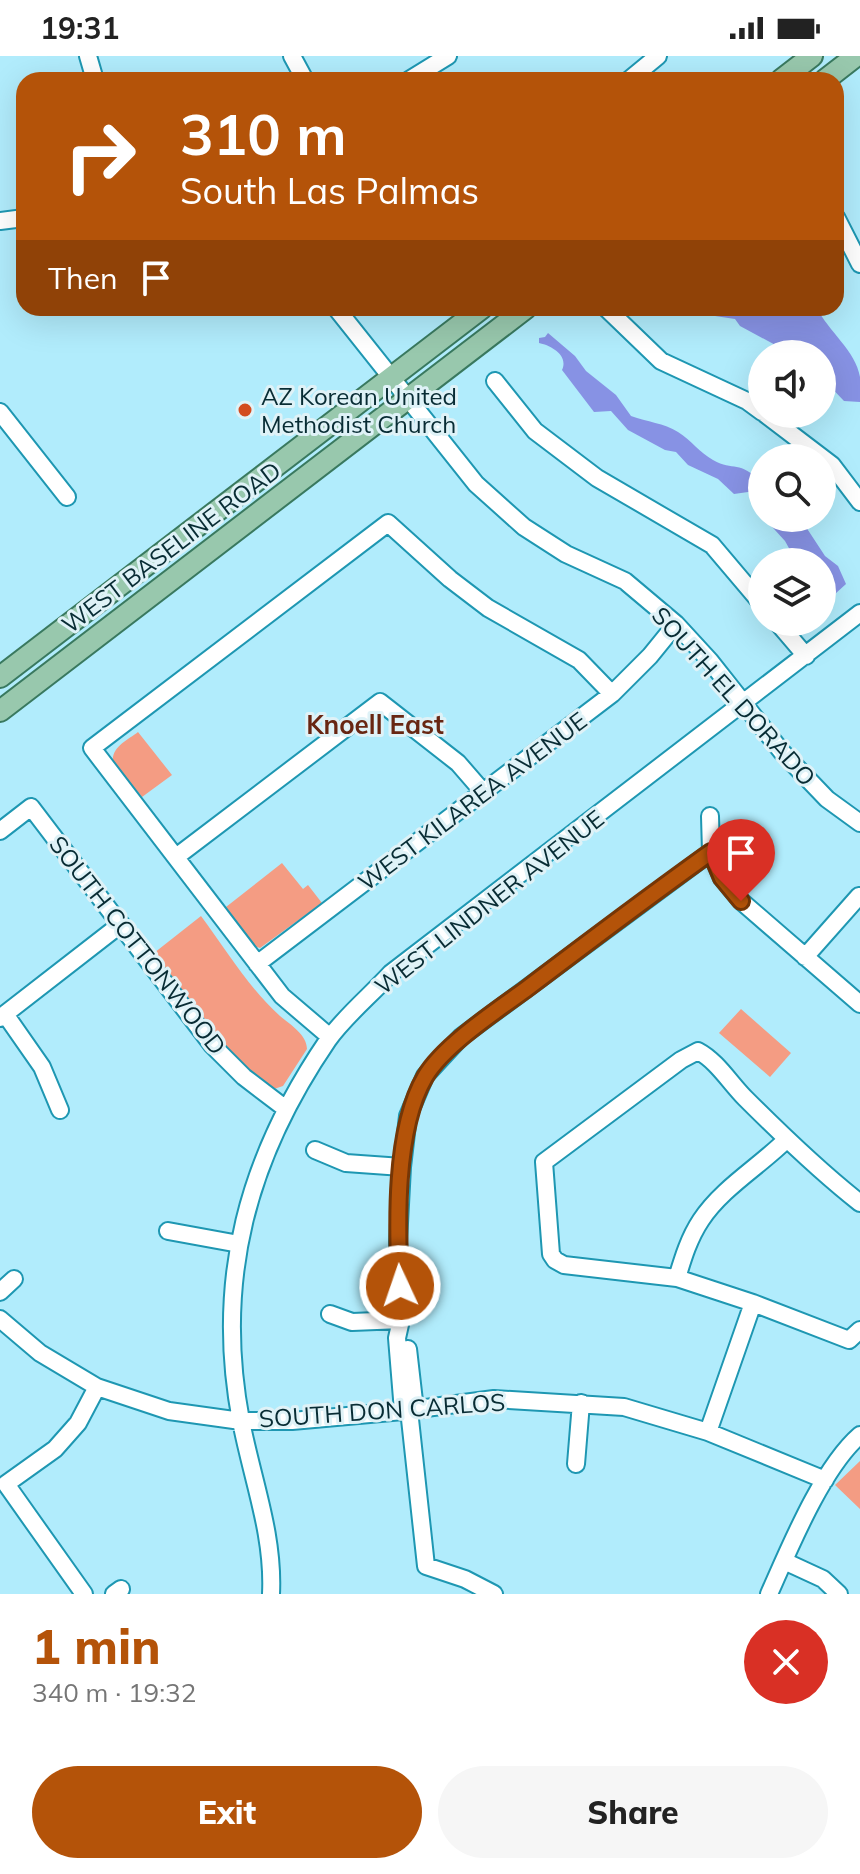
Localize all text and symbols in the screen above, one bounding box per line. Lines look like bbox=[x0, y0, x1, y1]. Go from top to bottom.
text: 19:31 bbox=[40, 9, 119, 47]
text: 310 m bbox=[180, 99, 347, 169]
icon: right bbox=[48, 104, 152, 208]
text: South Las Palmas bbox=[180, 168, 479, 213]
icon: arrive bbox=[134, 256, 178, 300]
text: Then bbox=[48, 259, 118, 297]
map controls bbox=[748, 340, 836, 636]
button: sound bbox=[748, 340, 836, 428]
place label: AZ Korean United Methodist Church bbox=[261, 381, 457, 439]
marker: AZ Korean United Methodist Church bbox=[236, 401, 254, 419]
button: search bbox=[748, 444, 836, 532]
street label: WEST BASELINE ROAD bbox=[56, 455, 286, 639]
button: layers bbox=[748, 548, 836, 636]
street label: SOUTH EL DORADO bbox=[646, 600, 822, 792]
street label: WEST KILAREA AVENUE bbox=[352, 705, 592, 897]
district label: Knoell East bbox=[306, 708, 444, 741]
street label: WEST LINDNER AVENUE bbox=[368, 803, 610, 1001]
pin bbox=[707, 819, 775, 901]
street label: SOUTH COTTONWOOD bbox=[43, 830, 233, 1060]
icon: arrive bbox=[719, 831, 763, 875]
position arrow bbox=[358, 1244, 442, 1328]
street label: SOUTH DON CARLOS bbox=[258, 1386, 506, 1434]
text: 1 min bbox=[32, 1616, 161, 1676]
button: close bbox=[744, 1620, 828, 1704]
text: 340 m · 19:32 bbox=[32, 1676, 196, 1709]
button: Exit bbox=[32, 1766, 422, 1858]
button: Share bbox=[438, 1766, 828, 1858]

